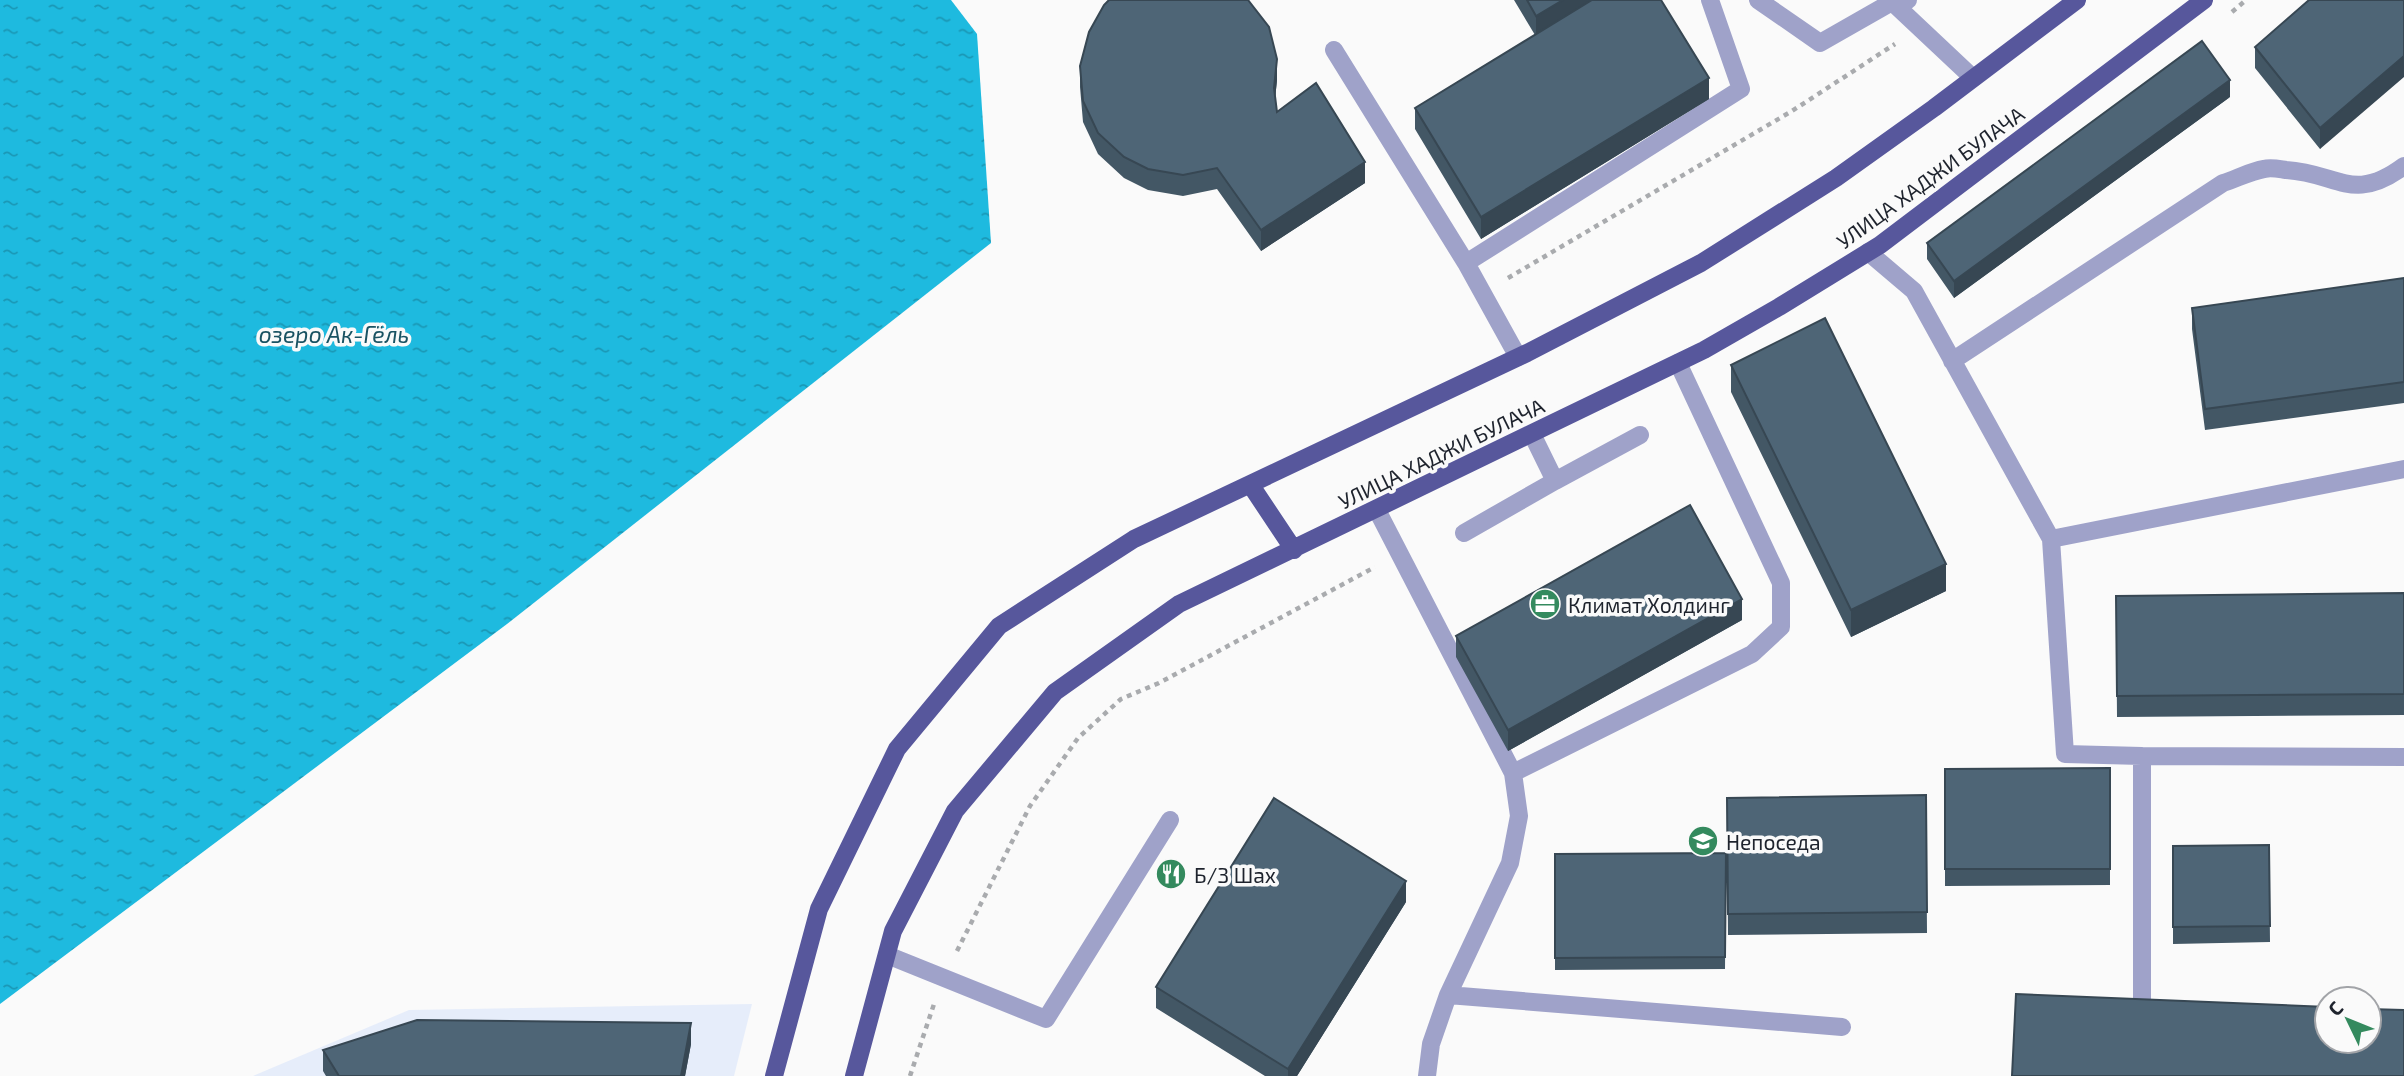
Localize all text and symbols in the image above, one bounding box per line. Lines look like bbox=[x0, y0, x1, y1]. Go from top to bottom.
street label: УЛИЦА ХАДЖИ БУЛАЧА bbox=[1831, 101, 2029, 253]
water label: озеро Ак-Гёль bbox=[259, 320, 409, 348]
street label: УЛИЦА ХАДЖИ БУЛАЧА bbox=[1334, 392, 1548, 514]
office icon: Климат Холдинг bbox=[1528, 587, 1562, 621]
place label: Климат Холдинг bbox=[1568, 592, 1730, 617]
school or university icon: Непоседа bbox=[1686, 824, 1720, 858]
place label: Непоседа bbox=[1726, 829, 1821, 854]
restaurant icon: Б/З Шах bbox=[1154, 857, 1188, 891]
place label: Б/З Шах bbox=[1194, 862, 1276, 887]
north arrow bbox=[2313, 985, 2383, 1055]
text: С bbox=[2323, 996, 2347, 1020]

